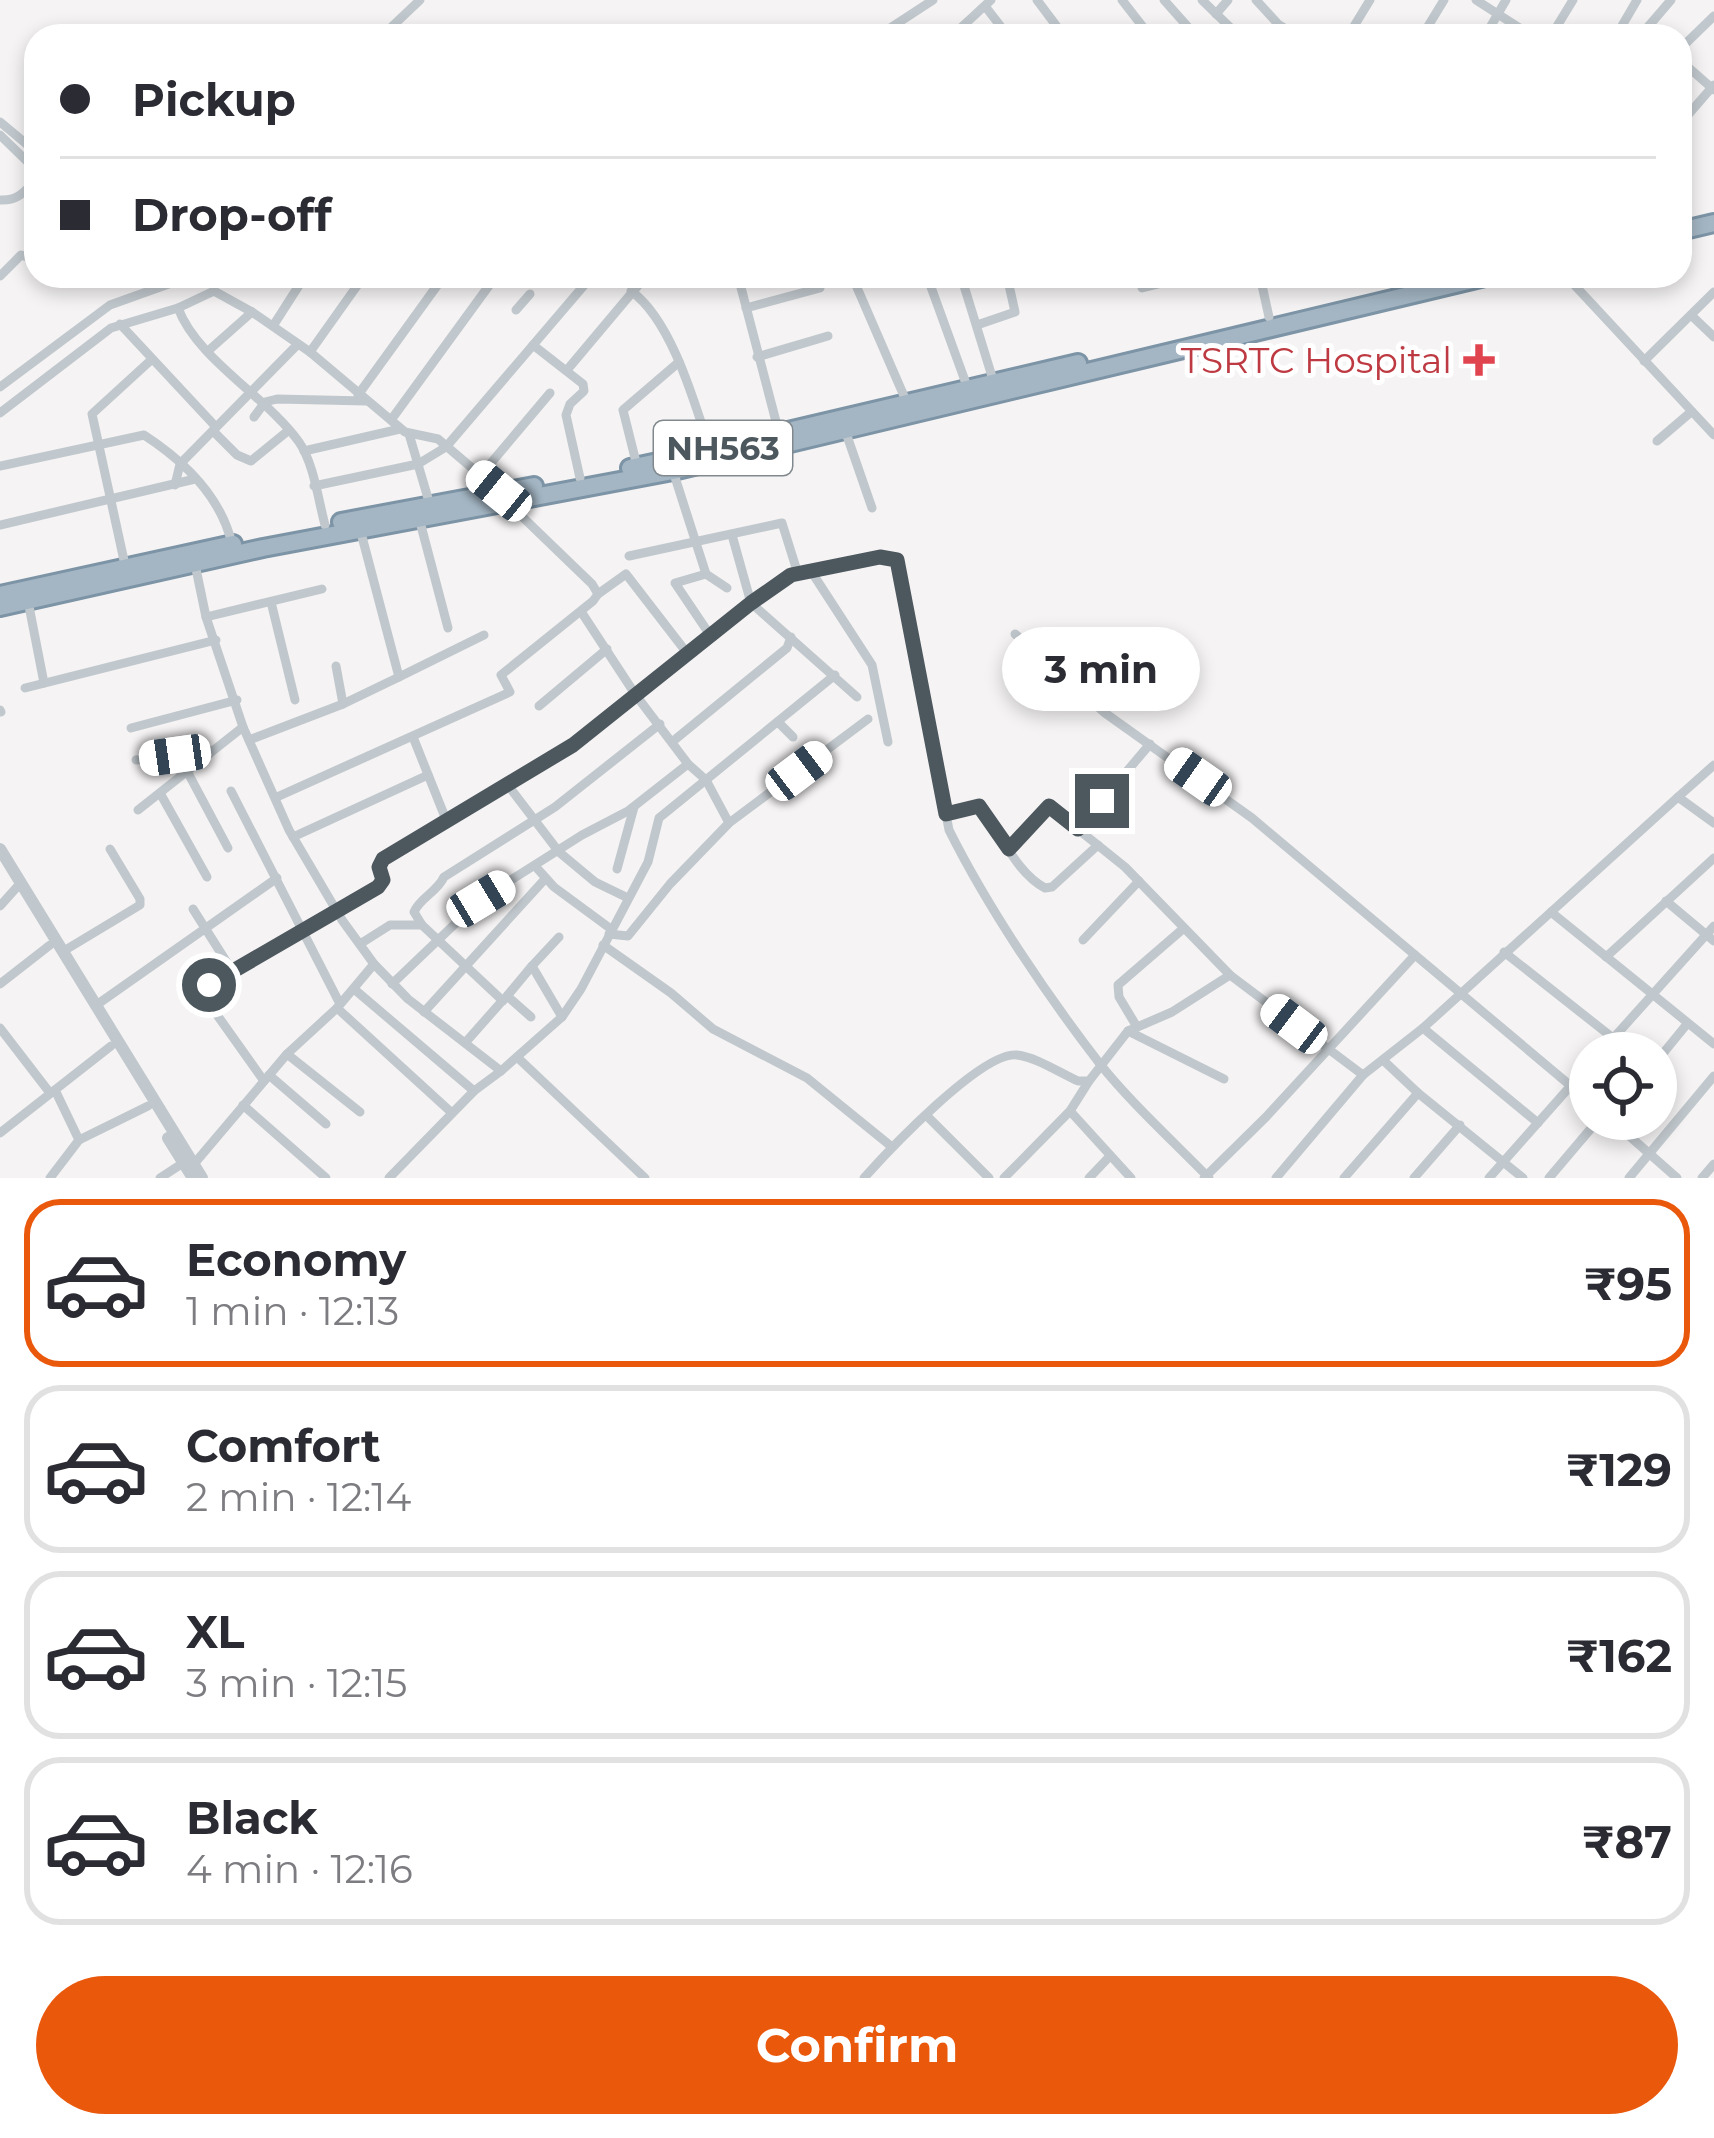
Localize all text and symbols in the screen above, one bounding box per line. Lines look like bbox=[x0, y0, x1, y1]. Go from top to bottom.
text: Pickup bbox=[132, 72, 296, 127]
text: Drop-off bbox=[132, 187, 332, 242]
place label: TSRTC Hospital bbox=[1181, 338, 1452, 382]
marker: TSRTC Hospital bbox=[1463, 344, 1495, 376]
road number: NH563 bbox=[654, 421, 792, 475]
car bbox=[460, 454, 538, 528]
callout: 3 min bbox=[1003, 627, 1201, 711]
text: 3 min bbox=[1044, 645, 1158, 693]
car bbox=[137, 732, 213, 778]
car bbox=[759, 735, 839, 807]
car bbox=[1158, 742, 1238, 812]
route end bbox=[1075, 774, 1129, 828]
car bbox=[441, 865, 521, 933]
route start bbox=[182, 958, 236, 1012]
car bbox=[1254, 988, 1334, 1060]
map controls bbox=[1569, 1032, 1677, 1140]
button: locate bbox=[1569, 1032, 1677, 1140]
icon: car bbox=[42, 1229, 150, 1337]
text: Economy bbox=[186, 1232, 406, 1287]
text: ₹95 bbox=[1584, 1256, 1672, 1311]
text: 1 min · 12:13 bbox=[186, 1287, 399, 1335]
icon: car bbox=[42, 1415, 150, 1523]
text: Comfort bbox=[186, 1418, 381, 1473]
text: ₹129 bbox=[1566, 1442, 1672, 1497]
text: 2 min · 12:14 bbox=[186, 1473, 411, 1521]
icon: car bbox=[42, 1601, 150, 1709]
text: XL bbox=[186, 1604, 244, 1659]
text: ₹162 bbox=[1566, 1628, 1672, 1683]
text: 3 min · 12:15 bbox=[186, 1659, 407, 1707]
icon: car bbox=[42, 1787, 150, 1895]
text: Black bbox=[186, 1790, 318, 1845]
text: ₹87 bbox=[1582, 1814, 1672, 1869]
text: 4 min · 12:16 bbox=[186, 1845, 413, 1893]
button: Confirm bbox=[36, 1976, 1678, 2114]

